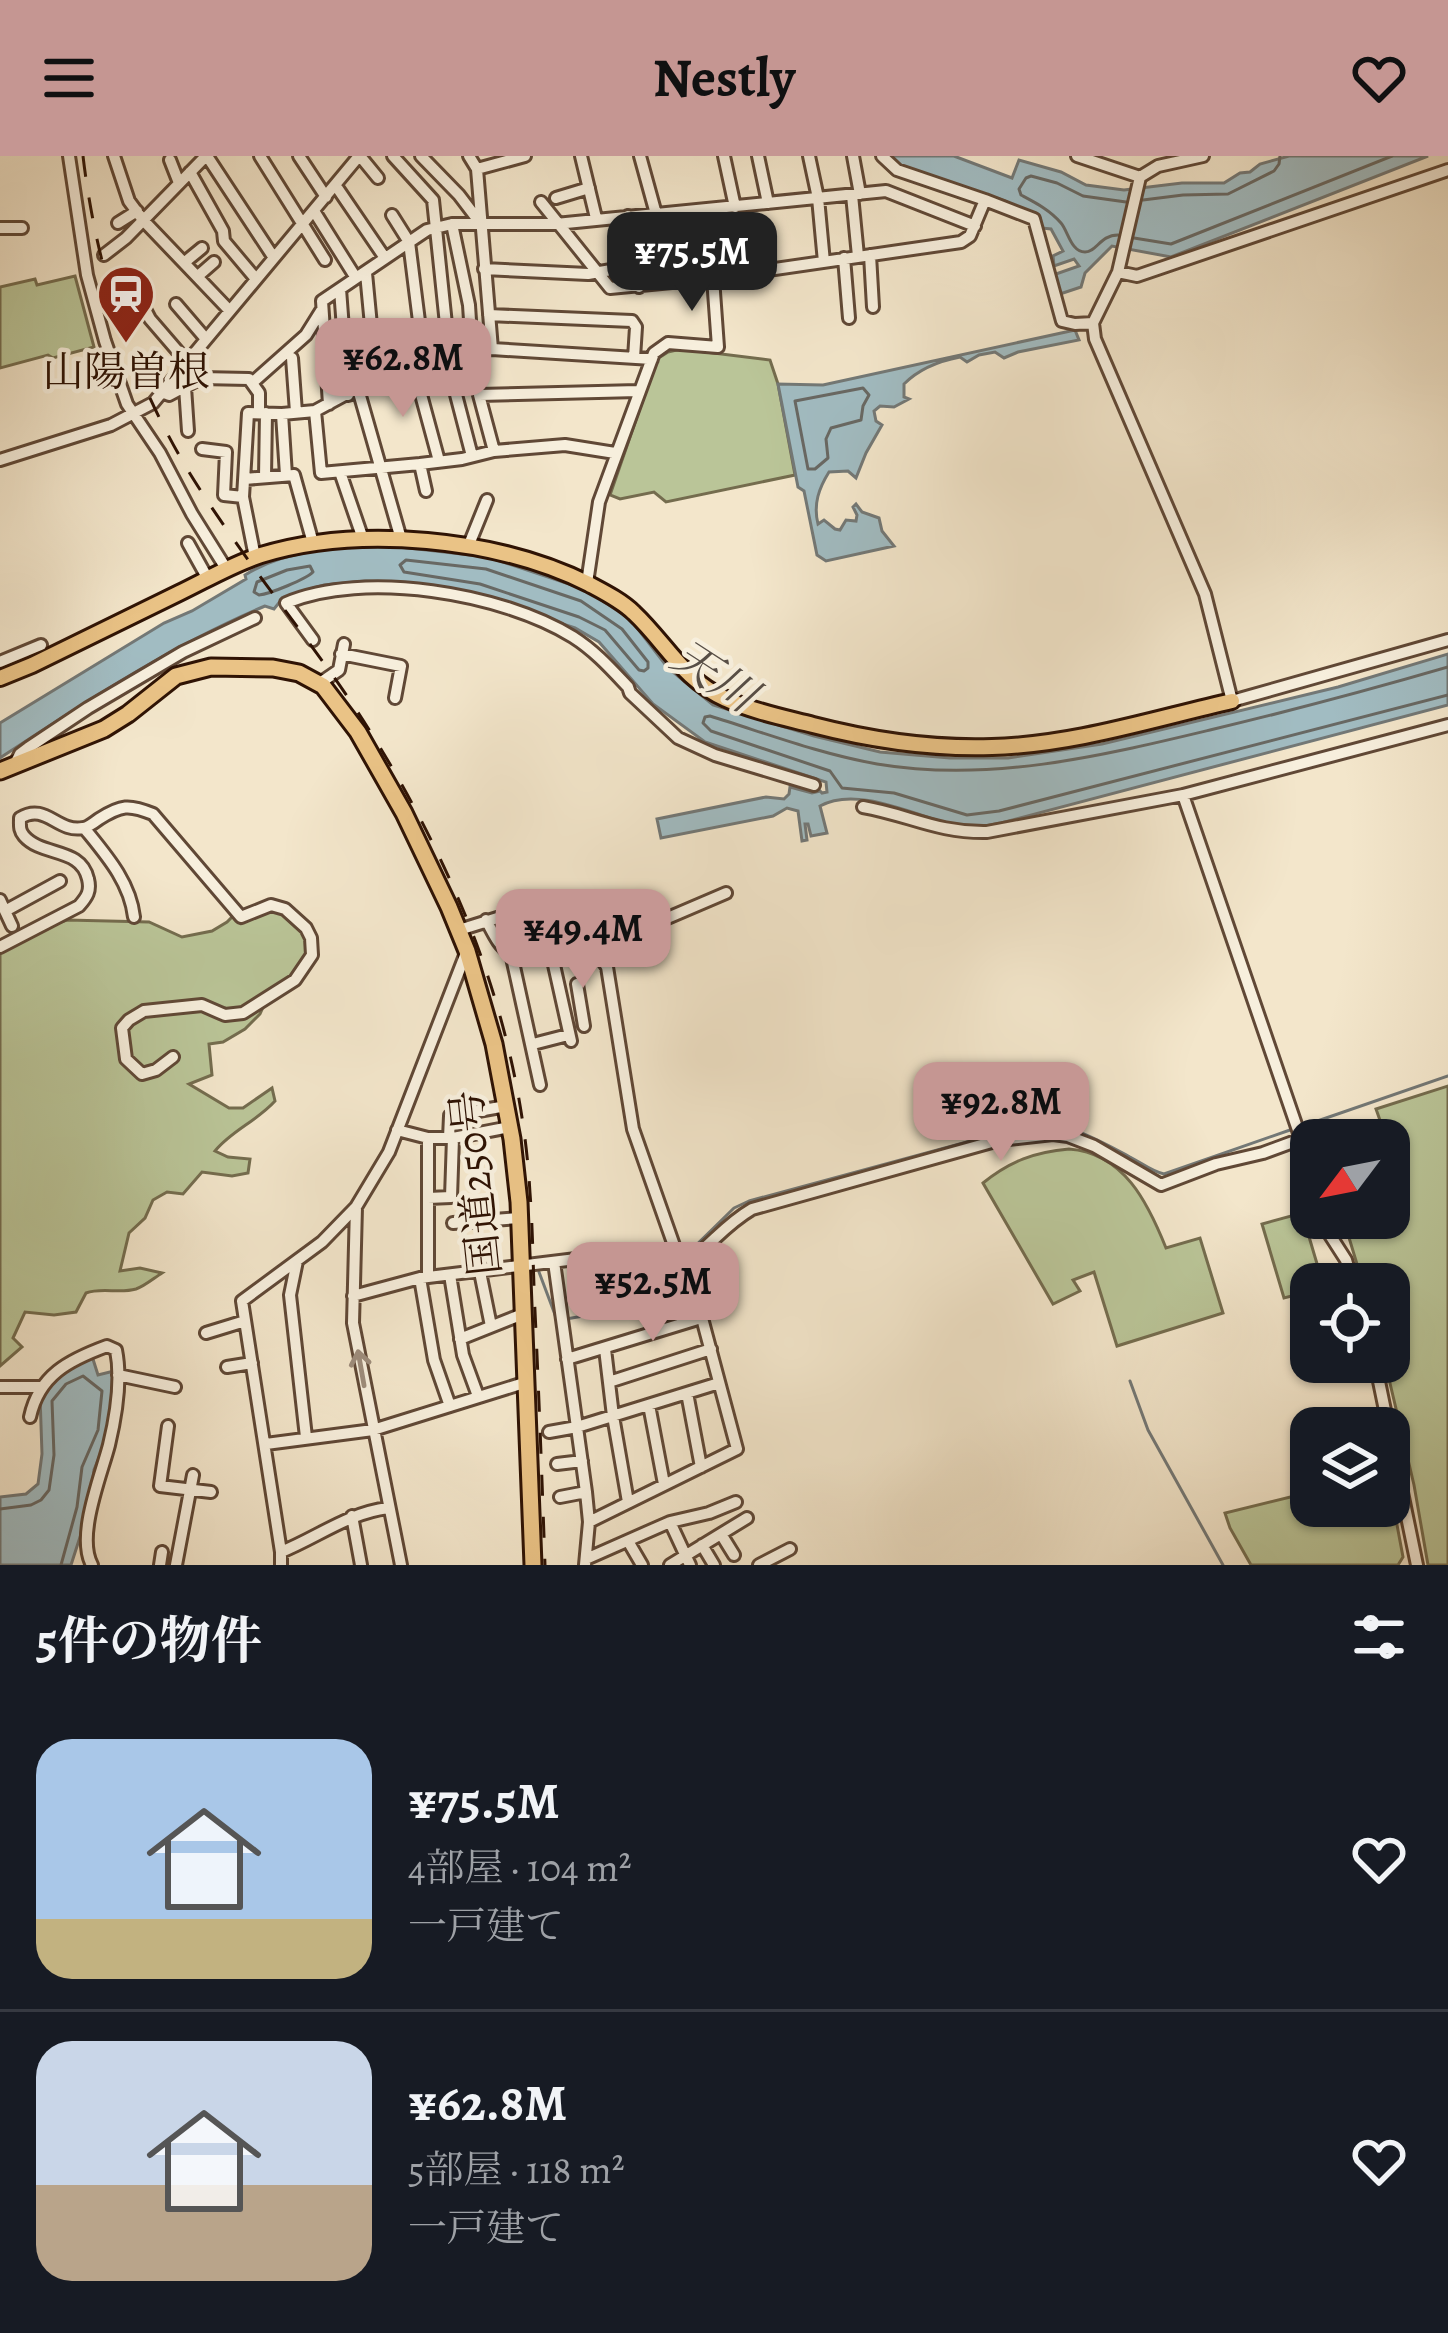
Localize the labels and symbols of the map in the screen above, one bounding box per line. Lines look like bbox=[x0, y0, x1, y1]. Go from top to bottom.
pin: ¥75.5M bbox=[594, 212, 790, 314]
station icon: 山陽曽根 bbox=[95, 263, 157, 345]
pin: ¥62.8M bbox=[305, 318, 501, 420]
place label: 山陽曽根 bbox=[42, 343, 210, 400]
water label: 天川 bbox=[660, 625, 773, 729]
pin: ¥49.4M bbox=[485, 889, 681, 991]
pin: ¥92.8M bbox=[903, 1062, 1099, 1164]
street label: 国道250号 bbox=[437, 1087, 514, 1279]
north arrow bbox=[1290, 1119, 1410, 1239]
pin: ¥52.5M bbox=[555, 1242, 751, 1344]
one-way arrow bbox=[349, 1349, 371, 1388]

